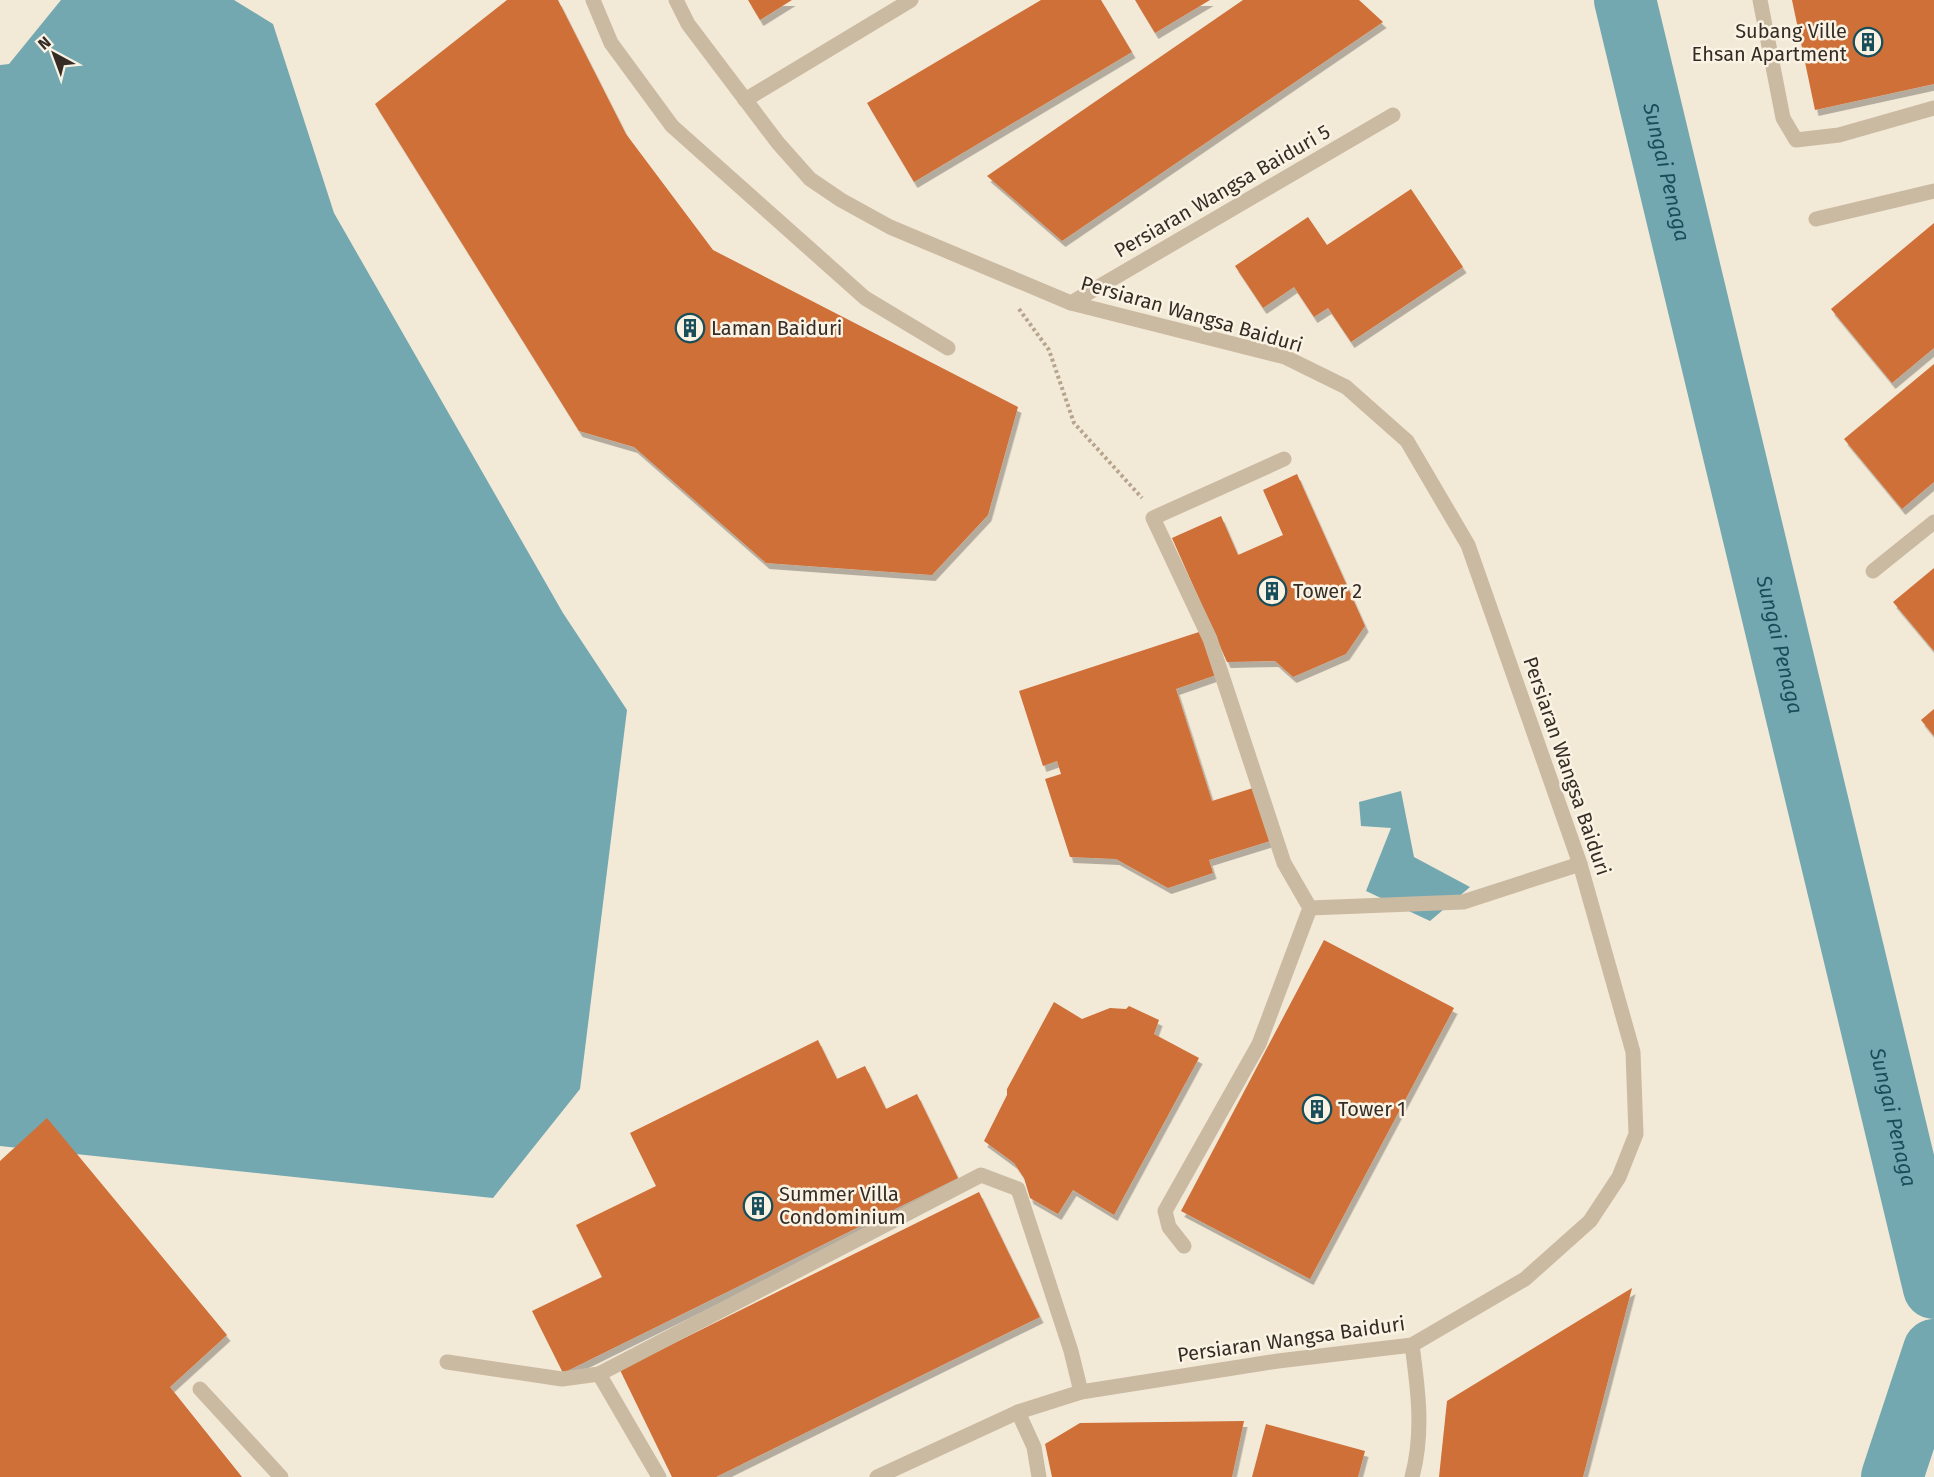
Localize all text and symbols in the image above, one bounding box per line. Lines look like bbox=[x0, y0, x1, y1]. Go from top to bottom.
place label: Subang Ville Ehsan Apartment bbox=[1692, 19, 1848, 66]
north arrow bbox=[24, 24, 84, 84]
building icon: Subang Ville Ehsan Apartment bbox=[1852, 26, 1884, 58]
text: N bbox=[34, 32, 55, 54]
water label: Sungai Penaga bbox=[1637, 99, 1695, 244]
street label: Persiaran Wangsa Baiduri 5 bbox=[1110, 119, 1334, 263]
street label: Persiaran Wangsa Baiduri bbox=[1078, 271, 1306, 357]
building icon: Laman Baiduri bbox=[674, 312, 706, 344]
place label: Laman Baiduri bbox=[711, 316, 842, 340]
water label: Sungai Penaga bbox=[1750, 572, 1809, 717]
building icon: Tower 2 bbox=[1256, 575, 1288, 607]
place label: Tower 2 bbox=[1293, 579, 1362, 603]
street label: Persiaran Wangsa Baiduri bbox=[1518, 653, 1616, 879]
water label: Sungai Penaga bbox=[1864, 1044, 1922, 1189]
building icon: Tower 1 bbox=[1301, 1093, 1333, 1125]
place label: Tower 1 bbox=[1338, 1097, 1406, 1121]
place label: Summer Villa Condominium bbox=[779, 1182, 906, 1229]
building icon: Summer Villa Condominium bbox=[742, 1190, 774, 1222]
street label: Persiaran Wangsa Baiduri bbox=[1176, 1311, 1406, 1367]

